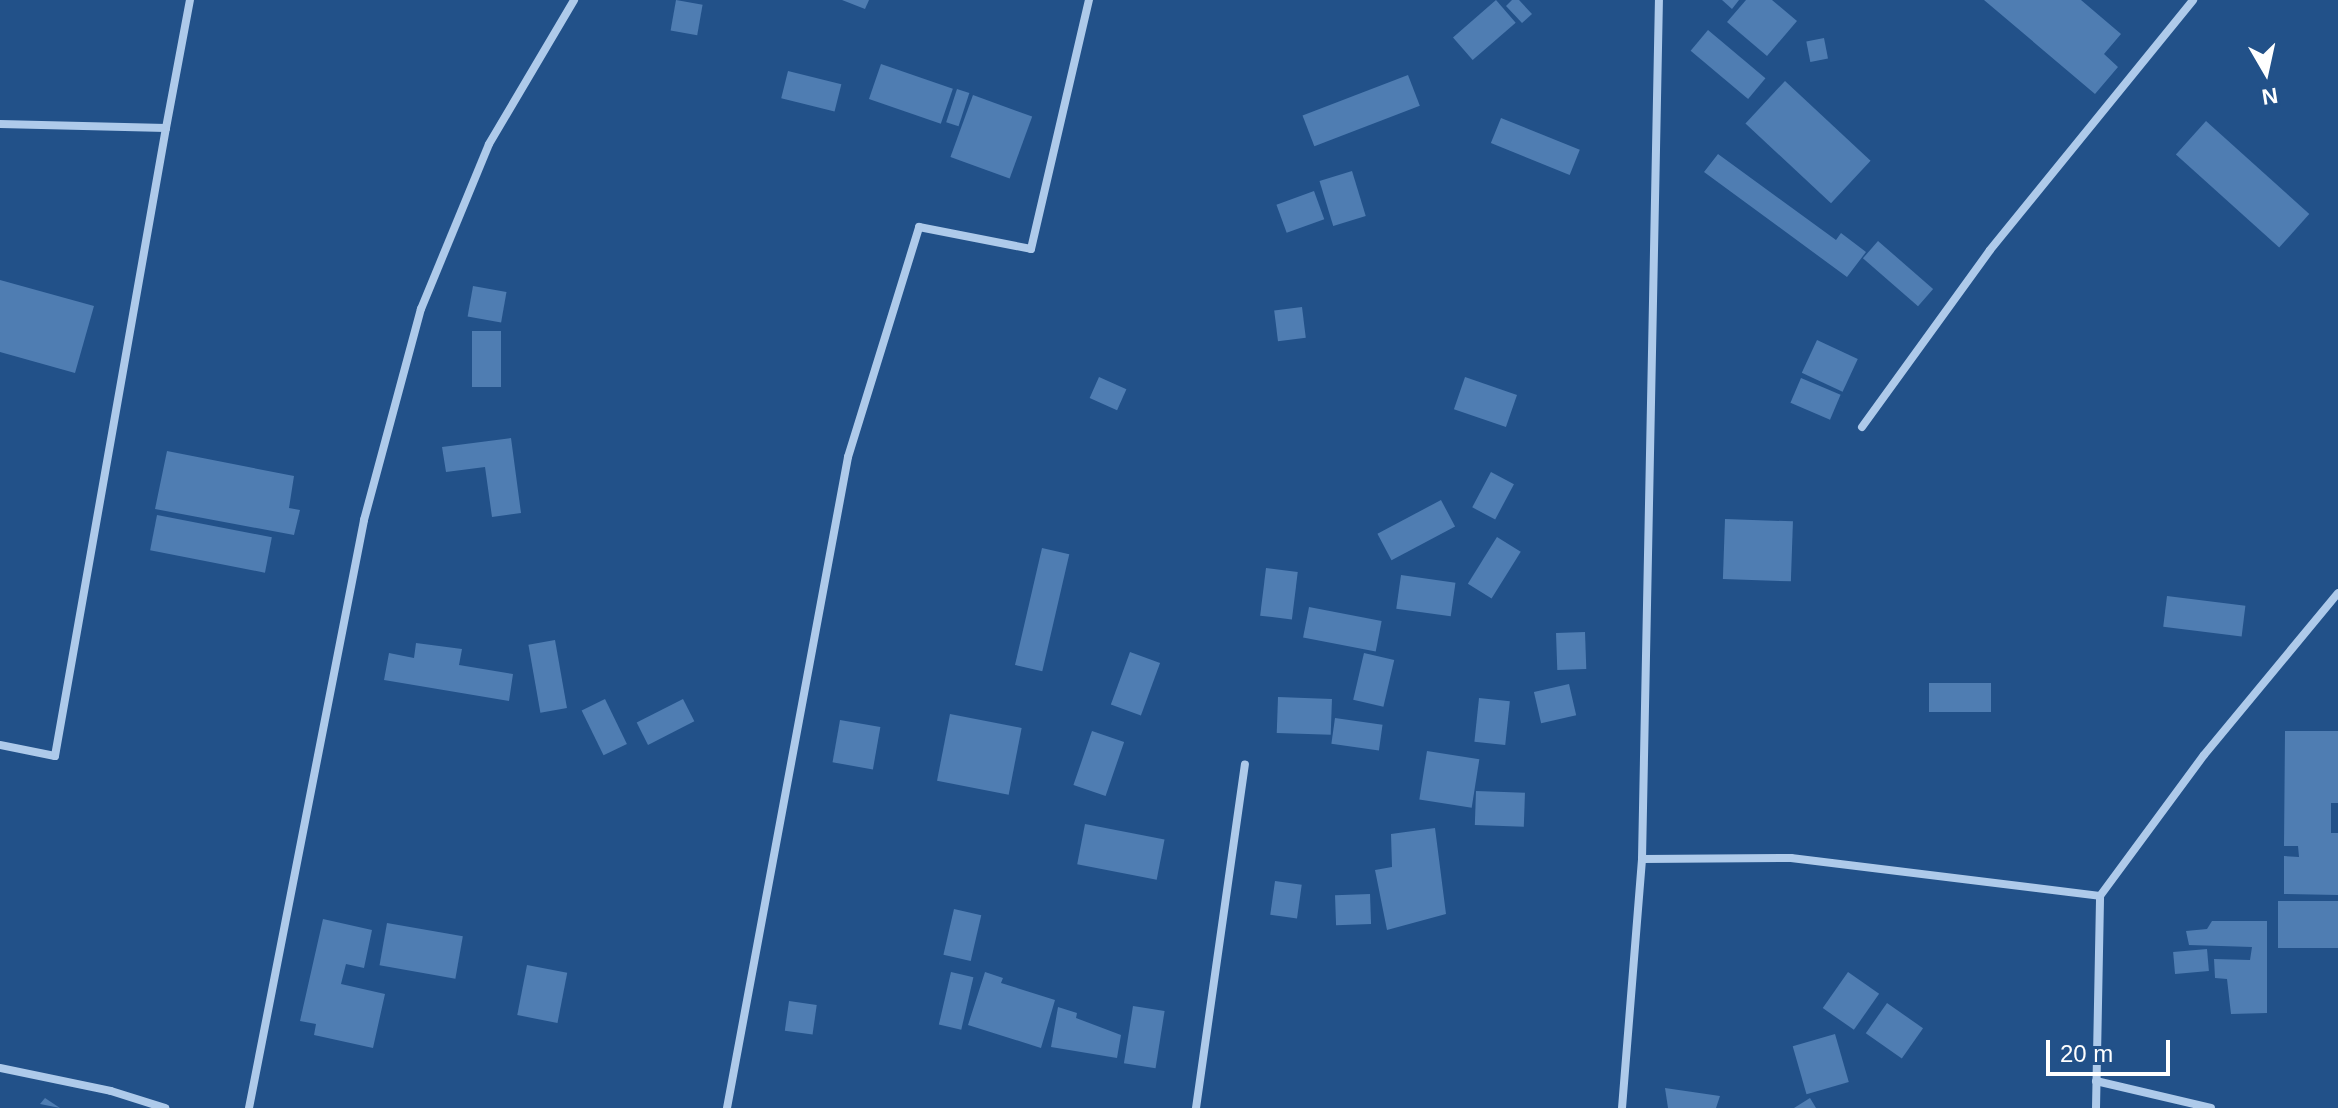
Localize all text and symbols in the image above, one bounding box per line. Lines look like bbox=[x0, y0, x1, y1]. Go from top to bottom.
north arrow bbox=[2226, 32, 2306, 112]
text: N bbox=[2260, 83, 2280, 110]
scale bar bbox=[2050, 1024, 2174, 1074]
text: 20 m bbox=[2060, 1040, 2113, 1067]

